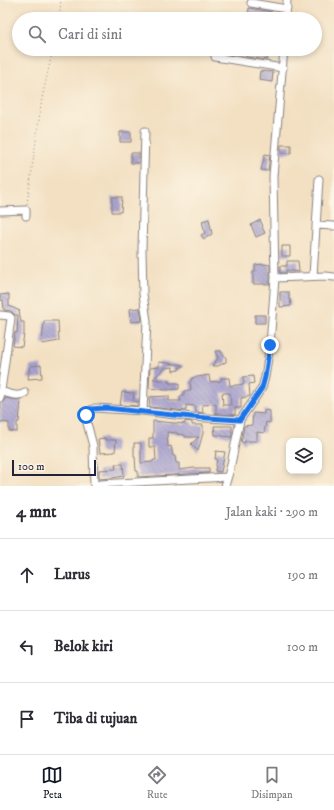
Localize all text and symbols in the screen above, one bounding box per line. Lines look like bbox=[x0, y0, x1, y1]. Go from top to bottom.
search box bbox=[12, 12, 322, 56]
icon: search bbox=[26, 23, 48, 45]
text: Cari di sini bbox=[58, 25, 122, 44]
route end bbox=[261, 336, 279, 354]
route start bbox=[77, 406, 95, 424]
map controls bbox=[286, 438, 322, 474]
button: layers bbox=[286, 438, 322, 474]
scale bar bbox=[12, 458, 96, 477]
text: 100 m bbox=[18, 460, 44, 474]
text: 4 mnt bbox=[16, 501, 56, 523]
text: Jalan kaki · 290 m bbox=[226, 504, 318, 520]
icon: ahead bbox=[16, 564, 38, 586]
text: Lurus bbox=[54, 565, 90, 584]
text: 190 m bbox=[287, 567, 318, 583]
icon: left bbox=[16, 636, 38, 658]
text: Belok kiri bbox=[54, 637, 113, 656]
text: 100 m bbox=[287, 639, 318, 655]
icon: arrive bbox=[16, 708, 38, 730]
text: Tiba di tujuan bbox=[54, 709, 137, 728]
tab: Peta bbox=[41, 764, 63, 802]
tab: Rute bbox=[146, 764, 168, 802]
tab: Disimpan bbox=[251, 764, 293, 802]

